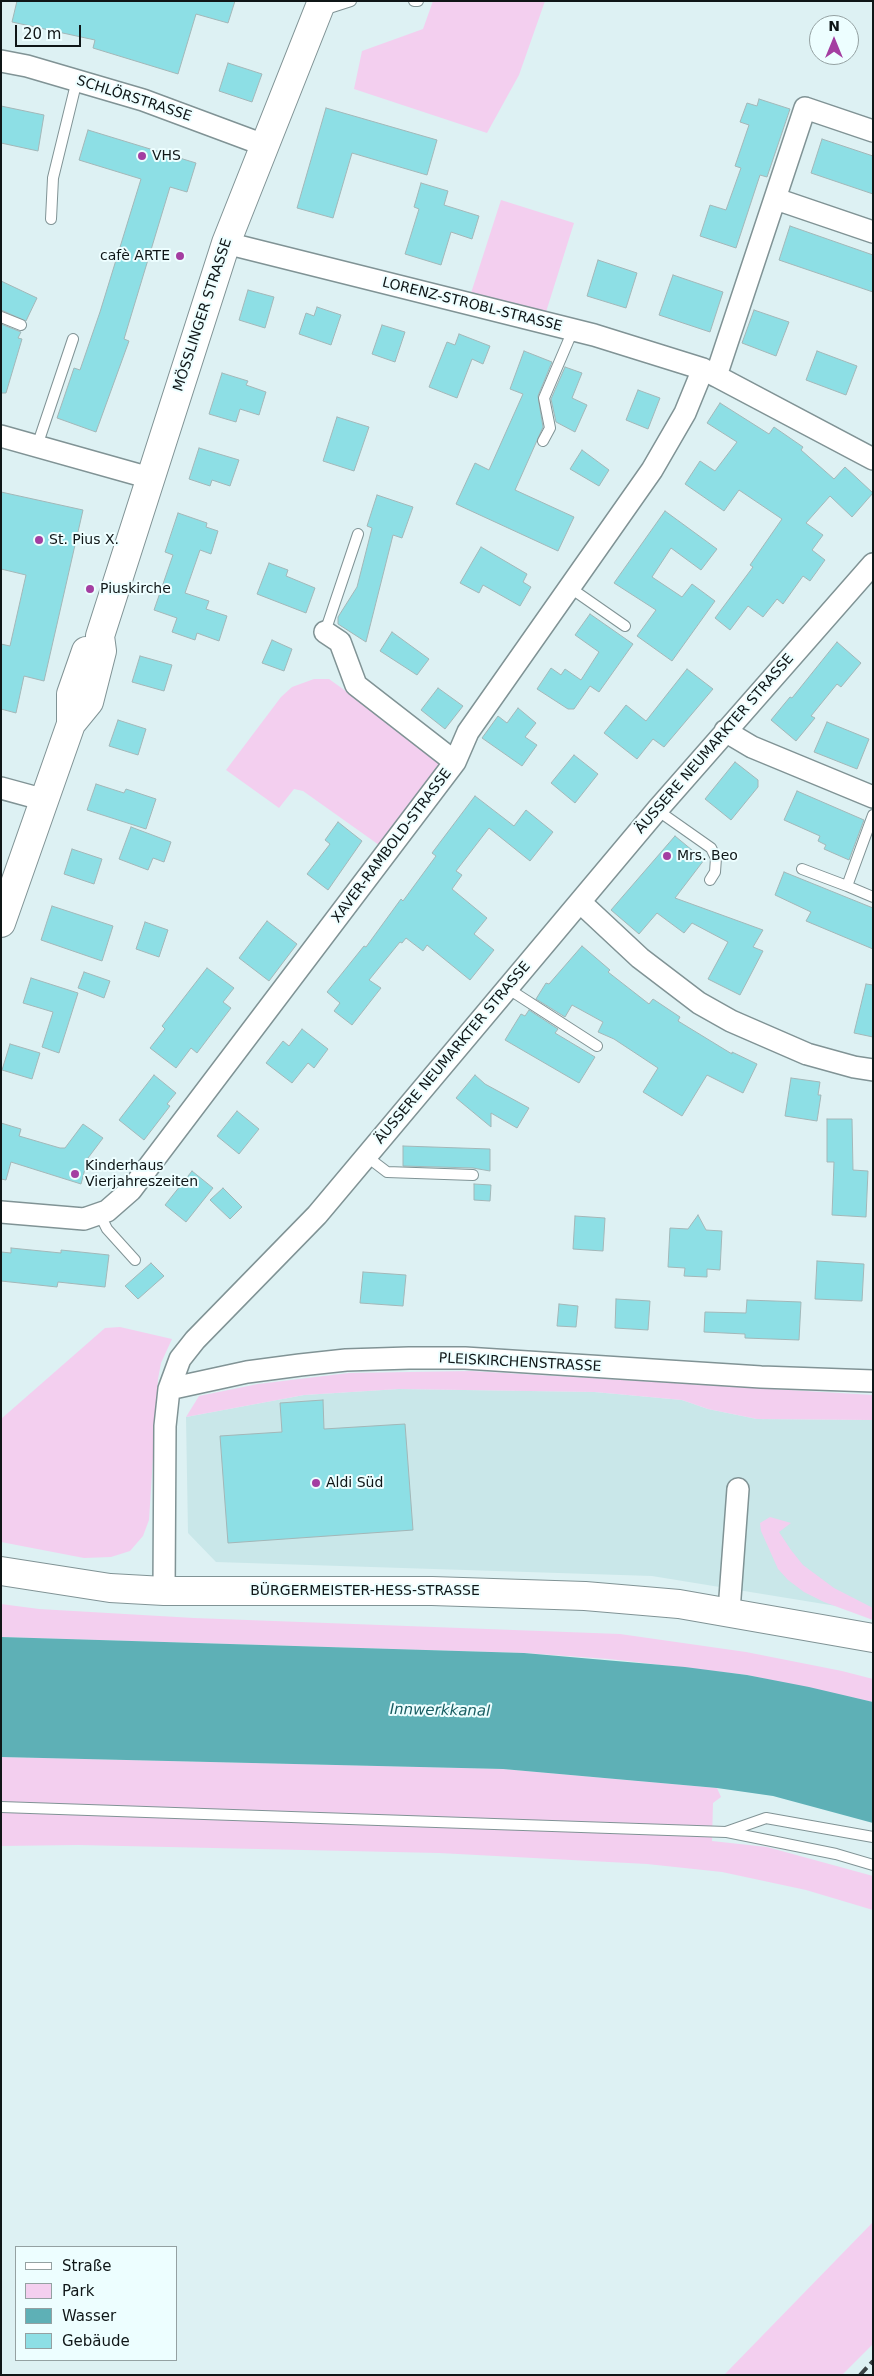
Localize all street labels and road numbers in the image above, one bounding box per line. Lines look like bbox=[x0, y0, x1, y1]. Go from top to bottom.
street label: SCHLÖRSTRASSE bbox=[74, 72, 194, 126]
street label: MÖSSLINGER STRASSE bbox=[170, 236, 236, 394]
street label: LORENZ-STROBL-STRASSE bbox=[380, 274, 564, 336]
street label: ÄUSSERE NEUMARKTER STRASSE bbox=[632, 651, 798, 837]
street label: XAVER-RAMBOLD-STRASSE bbox=[329, 766, 455, 926]
street label: ÄUSSERE NEUMARKTER STRASSE bbox=[372, 958, 534, 1148]
street label: PLEISKIRCHENSTRASSE bbox=[438, 1350, 602, 1376]
street label: BÜRGERMEISTER-HESS-STRASSE bbox=[250, 1583, 480, 1599]

